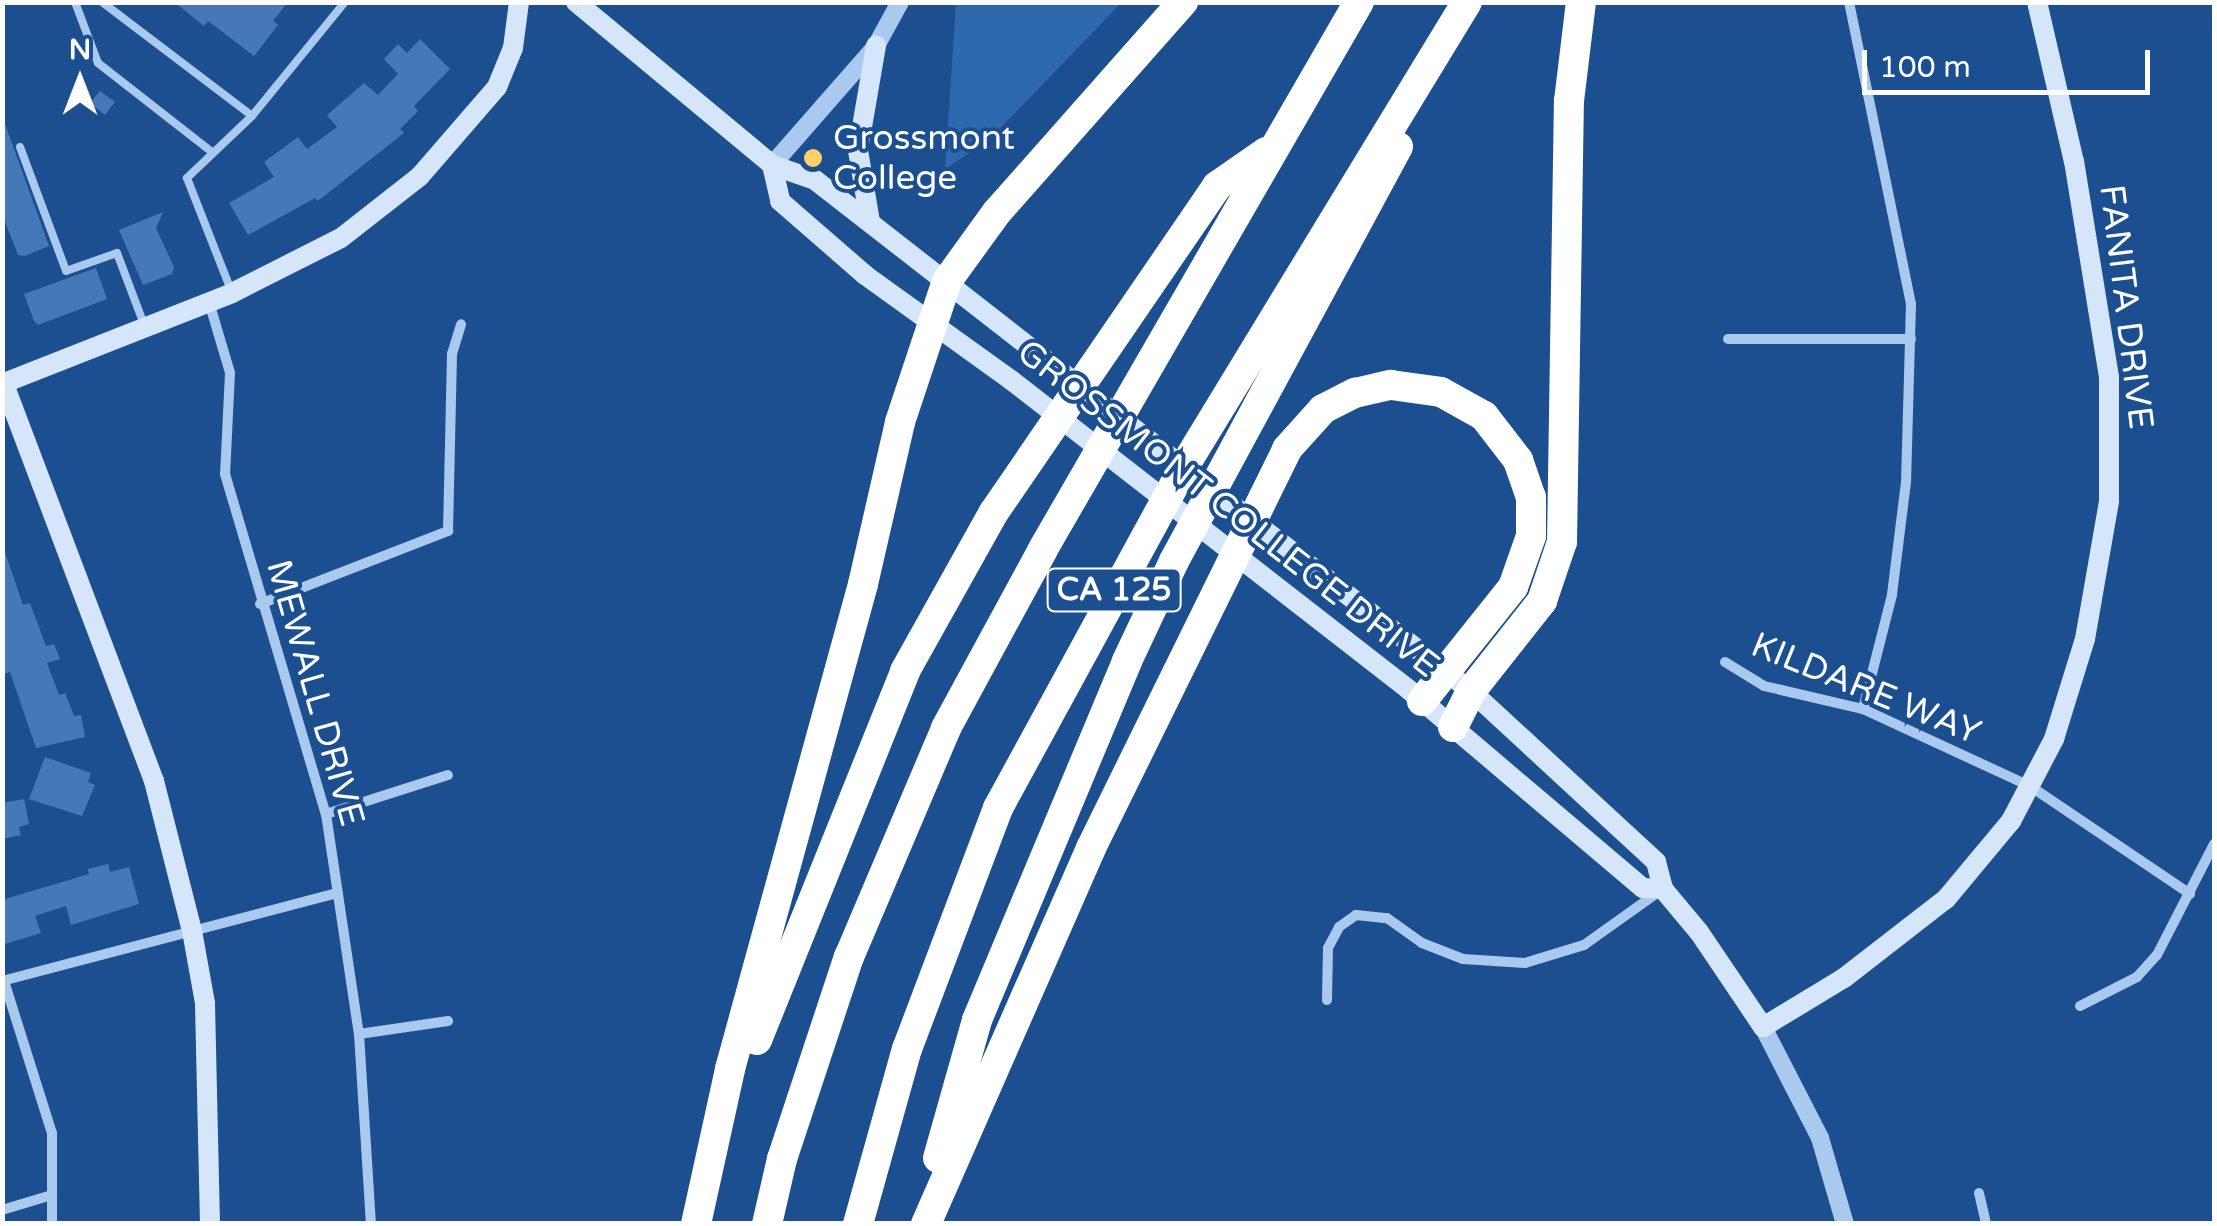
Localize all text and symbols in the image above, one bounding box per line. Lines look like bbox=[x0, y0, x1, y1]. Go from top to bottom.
north arrow bbox=[30, 30, 130, 130]
scale bar bbox=[1867, 30, 2154, 92]
text: N bbox=[69, 33, 91, 67]
text: 100 m bbox=[1879, 49, 1971, 86]
place label: Grossmont College bbox=[833, 117, 1015, 199]
marker: Grossmont College bbox=[802, 147, 824, 169]
street label: FANITA DRIVE bbox=[2090, 182, 2162, 432]
street label: GROSSMONT COLLEGE DRIVE bbox=[1009, 331, 1447, 687]
street label: MEWALL DRIVE bbox=[257, 555, 373, 831]
road number: CA 125 bbox=[1046, 563, 1182, 617]
street label: KILDARE WAY bbox=[1745, 624, 1987, 754]

